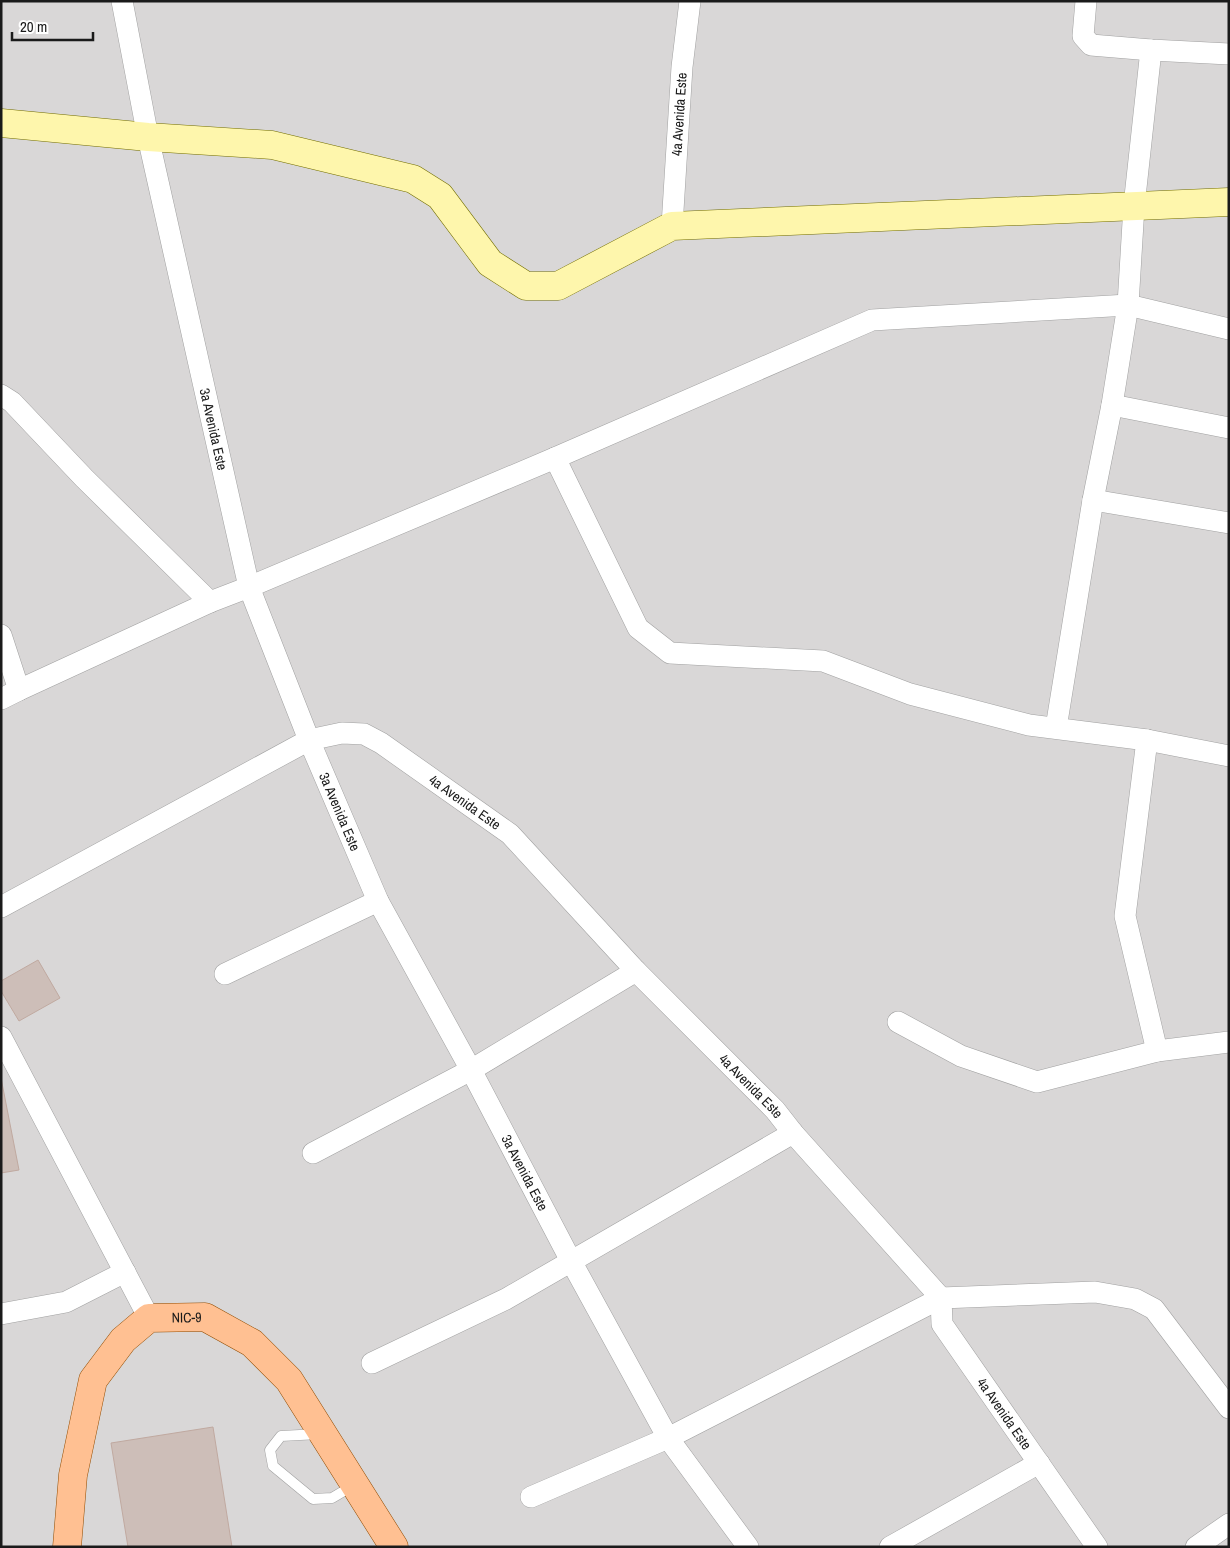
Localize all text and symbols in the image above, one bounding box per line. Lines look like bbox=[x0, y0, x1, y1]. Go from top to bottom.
scale bar bbox=[12, 10, 94, 42]
text: 20 m bbox=[20, 16, 47, 37]
street label: 4a Avenida Este bbox=[667, 72, 691, 156]
street label: 3a Avenida Este bbox=[196, 387, 232, 472]
street label: 3a Avenida Este bbox=[315, 770, 364, 854]
street label: 4a Avenida Este bbox=[426, 771, 504, 834]
street label: 4a Avenida Este bbox=[715, 1050, 787, 1122]
street label: 3a Avenida Este bbox=[497, 1132, 552, 1214]
street label: NIC-9 bbox=[171, 1308, 202, 1327]
street label: 4a Avenida Este bbox=[973, 1374, 1036, 1453]

